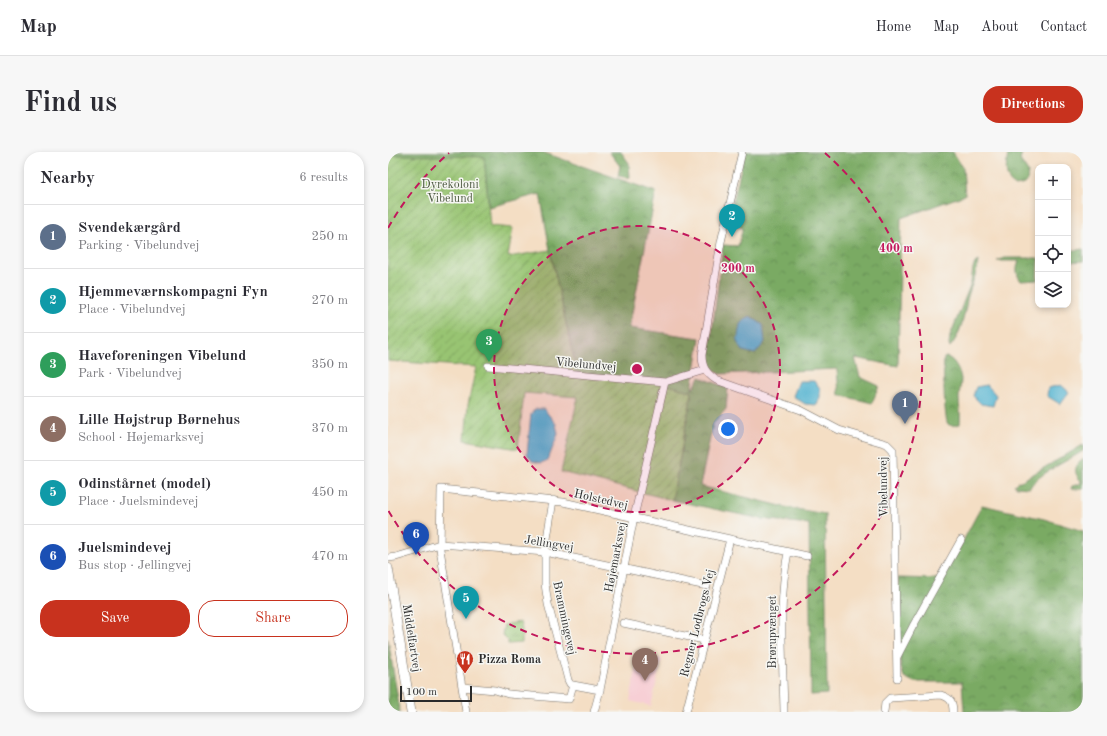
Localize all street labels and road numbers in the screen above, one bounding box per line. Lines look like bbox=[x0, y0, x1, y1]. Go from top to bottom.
street label: Vibelundvej bbox=[555, 356, 617, 374]
street label: Vibelundvej bbox=[877, 456, 891, 518]
street label: Holstedvej bbox=[573, 488, 629, 512]
street label: Højemarksvej bbox=[603, 521, 629, 594]
street label: Jellingvej bbox=[523, 534, 574, 554]
street label: Regner Lodbrogs Vej bbox=[679, 568, 717, 678]
street label: Brammingevej bbox=[550, 580, 578, 656]
street label: Brørupvænget bbox=[767, 595, 779, 669]
street label: Middelfartvej bbox=[400, 603, 422, 673]

